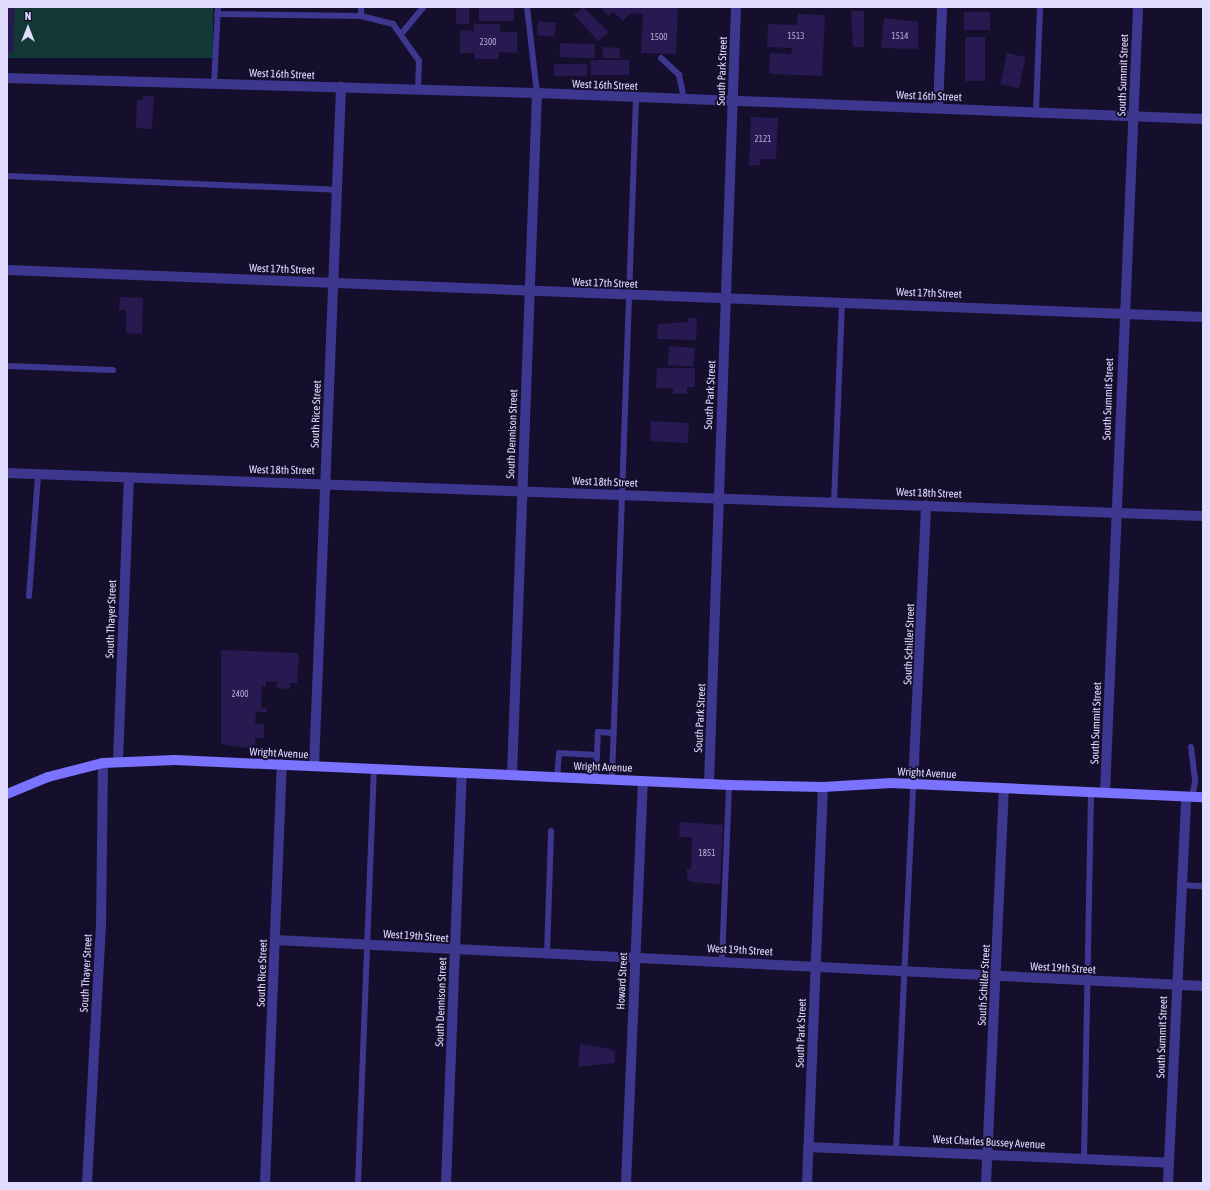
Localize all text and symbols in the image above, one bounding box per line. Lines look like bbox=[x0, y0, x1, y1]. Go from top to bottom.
north arrow bbox=[8, 8, 48, 48]
text: N bbox=[25, 10, 31, 22]
house number: 1513 bbox=[788, 31, 804, 41]
house number: 1514 bbox=[892, 31, 908, 41]
house number: 1500 bbox=[651, 32, 667, 42]
street label: South Summit Street bbox=[1115, 34, 1131, 116]
street label: South Park Street bbox=[714, 36, 730, 106]
house number: 2300 bbox=[480, 37, 496, 47]
street label: West 16th Street bbox=[249, 66, 315, 82]
street label: West 16th Street bbox=[572, 77, 638, 93]
street label: West 16th Street bbox=[896, 88, 962, 104]
house number: 2121 bbox=[755, 134, 771, 144]
street label: West 17th Street bbox=[249, 261, 315, 277]
street label: West 17th Street bbox=[572, 275, 638, 291]
street label: West 17th Street bbox=[896, 285, 962, 301]
street label: South Summit Street bbox=[1100, 358, 1116, 440]
street label: South Park Street bbox=[702, 360, 718, 430]
street label: South Rice Street bbox=[308, 380, 324, 448]
street label: South Dennison Street bbox=[504, 389, 520, 479]
street label: West 18th Street bbox=[249, 463, 315, 477]
street label: West 18th Street bbox=[572, 474, 638, 490]
street label: West 18th Street bbox=[896, 485, 962, 501]
street label: South Thayer Street bbox=[103, 580, 119, 658]
street label: South Schiller Street bbox=[901, 603, 917, 685]
street label: South Summit Street bbox=[1088, 682, 1104, 764]
street label: South Park Street bbox=[692, 683, 708, 753]
house number: 2400 bbox=[232, 689, 248, 699]
street label: Wright Avenue bbox=[249, 745, 309, 761]
street label: Wright Avenue bbox=[573, 759, 633, 775]
street label: Wright Avenue bbox=[897, 765, 957, 781]
house number: 1851 bbox=[699, 848, 715, 858]
street label: West 19th Street bbox=[383, 927, 449, 945]
street label: South Thayer Street bbox=[77, 933, 95, 1013]
street label: South Rice Street bbox=[254, 939, 270, 1007]
street label: West 19th Street bbox=[707, 942, 773, 958]
street label: South Schiller Street bbox=[975, 944, 993, 1026]
street label: Howard Street bbox=[614, 952, 630, 1010]
street label: South Dennison Street bbox=[433, 957, 449, 1047]
street label: West 19th Street bbox=[1030, 960, 1096, 976]
street label: South Summit Street bbox=[1154, 996, 1170, 1078]
street label: South Park Street bbox=[793, 998, 809, 1068]
street label: West Charles Bussey Avenue bbox=[932, 1132, 1046, 1152]

